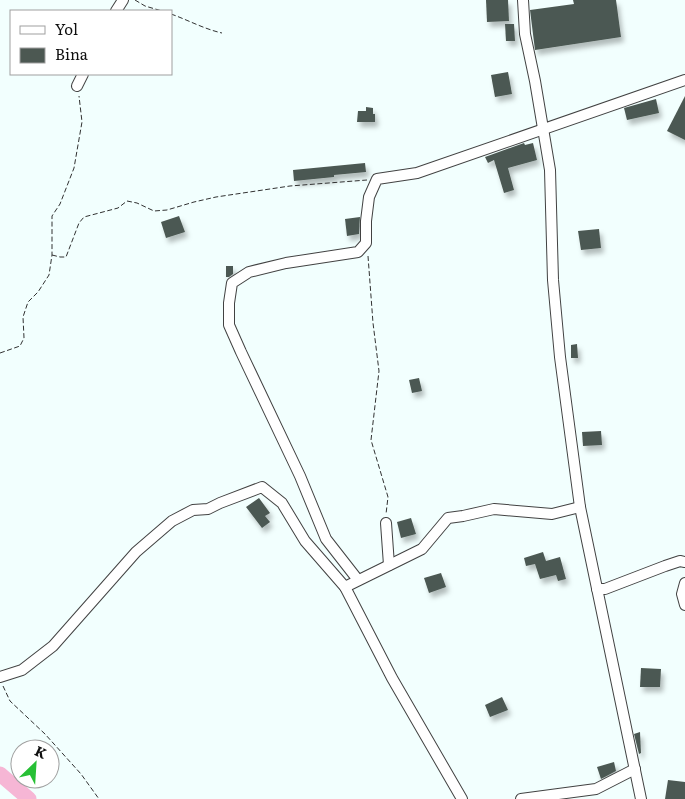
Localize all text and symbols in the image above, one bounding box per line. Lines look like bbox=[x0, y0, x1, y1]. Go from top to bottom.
legend bbox=[10, 10, 172, 75]
text: Yol bbox=[55, 17, 78, 40]
text: Bina bbox=[55, 42, 89, 65]
north arrow bbox=[10, 739, 60, 789]
text: K bbox=[32, 740, 50, 763]

